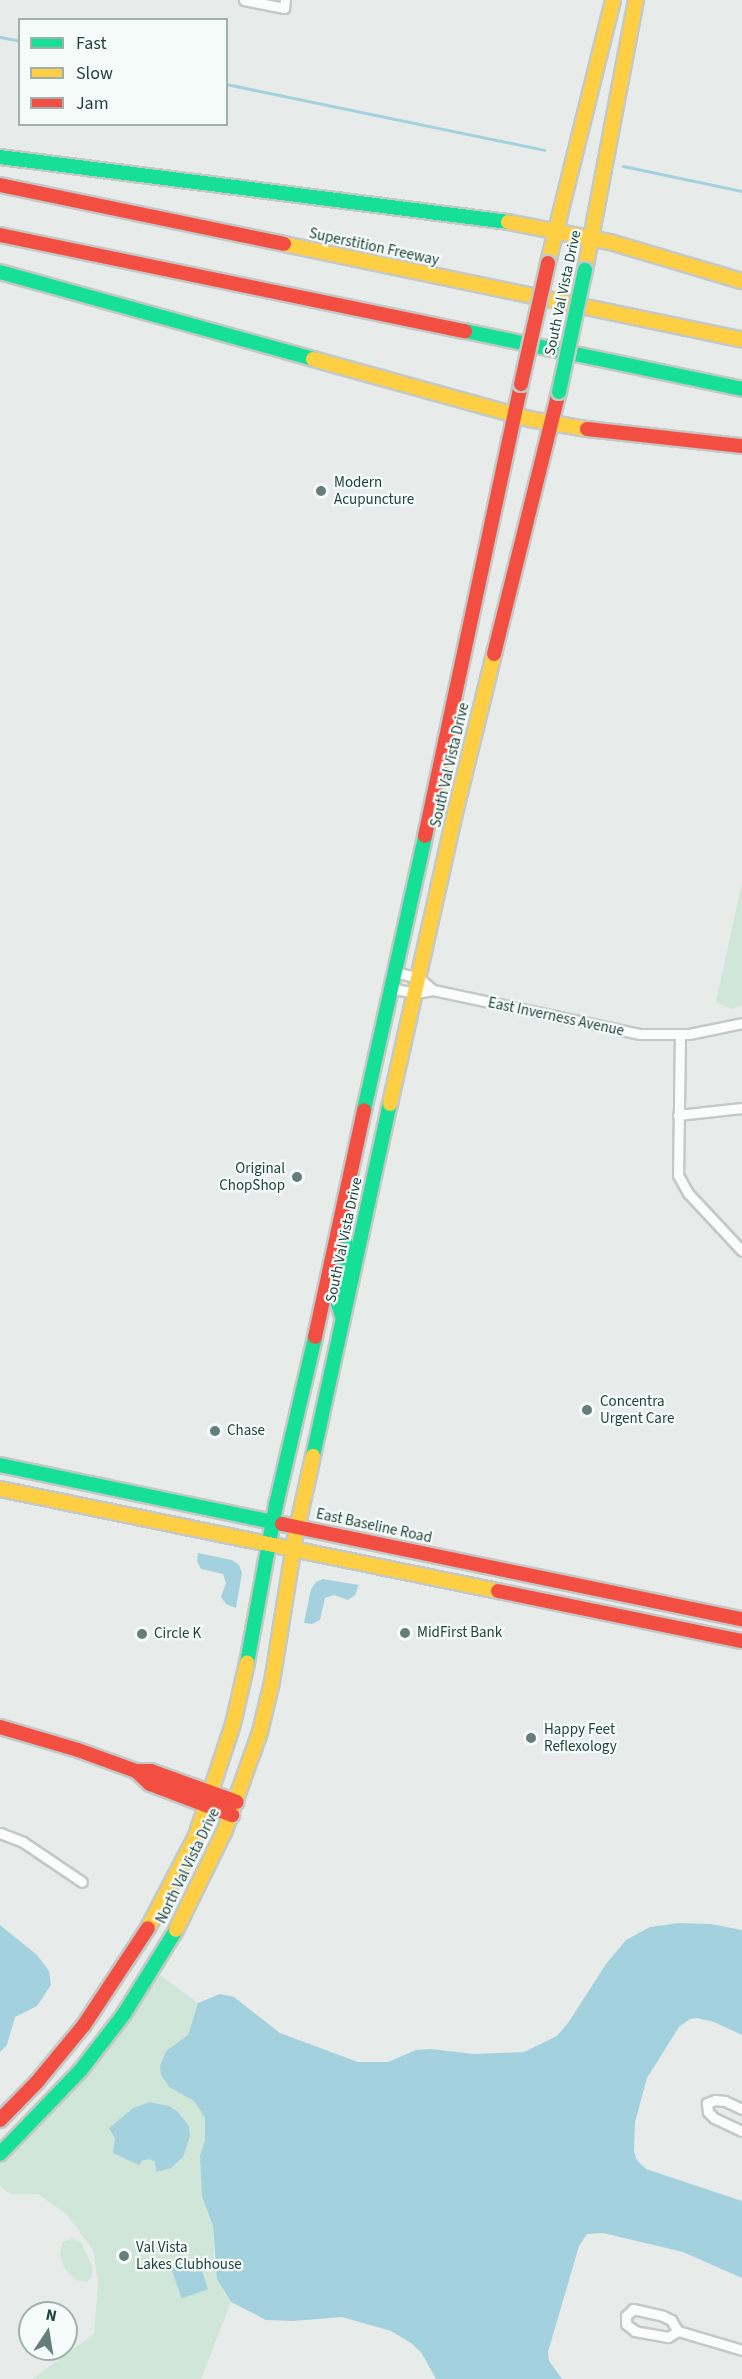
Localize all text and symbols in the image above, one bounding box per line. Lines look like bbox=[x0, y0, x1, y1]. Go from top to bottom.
legend bbox=[18, 18, 228, 126]
text: Fast bbox=[76, 31, 107, 56]
text: Slow bbox=[76, 61, 113, 86]
text: Jam bbox=[76, 91, 109, 116]
street label: Superstition Freeway bbox=[307, 224, 441, 270]
street label: South Val Vista Drive bbox=[541, 229, 585, 357]
place label: Modern Acupuncture bbox=[334, 473, 414, 508]
marker: Modern Acupuncture bbox=[312, 482, 330, 500]
street label: South Val Vista Drive bbox=[427, 701, 473, 829]
street label: East Inverness Avenue bbox=[486, 994, 626, 1040]
place label: Original ChopShop bbox=[219, 1159, 285, 1194]
marker: Original ChopShop bbox=[290, 1170, 304, 1184]
street label: South Val Vista Drive bbox=[322, 1176, 366, 1304]
place label: Concentra Urgent Care bbox=[600, 1392, 674, 1427]
marker: Concentra Urgent Care bbox=[578, 1401, 596, 1419]
place label: Chase bbox=[227, 1422, 265, 1440]
marker: Chase bbox=[208, 1424, 222, 1438]
street label: East Baseline Road bbox=[314, 1505, 434, 1547]
place label: MidFirst Bank bbox=[417, 1624, 502, 1642]
place label: Circle K bbox=[154, 1625, 201, 1643]
marker: MidFirst Bank bbox=[398, 1626, 412, 1640]
marker: Circle K bbox=[135, 1627, 149, 1641]
place label: Happy Feet Reflexology bbox=[544, 1720, 617, 1755]
marker: Happy Feet Reflexology bbox=[522, 1729, 540, 1747]
street label: North Val Vista Drive bbox=[152, 1805, 224, 1927]
place label: Val Vista Lakes Clubhouse bbox=[136, 2238, 242, 2273]
marker: Val Vista Lakes Clubhouse bbox=[117, 2249, 131, 2263]
north arrow bbox=[18, 2301, 78, 2361]
text: N bbox=[44, 2303, 59, 2327]

